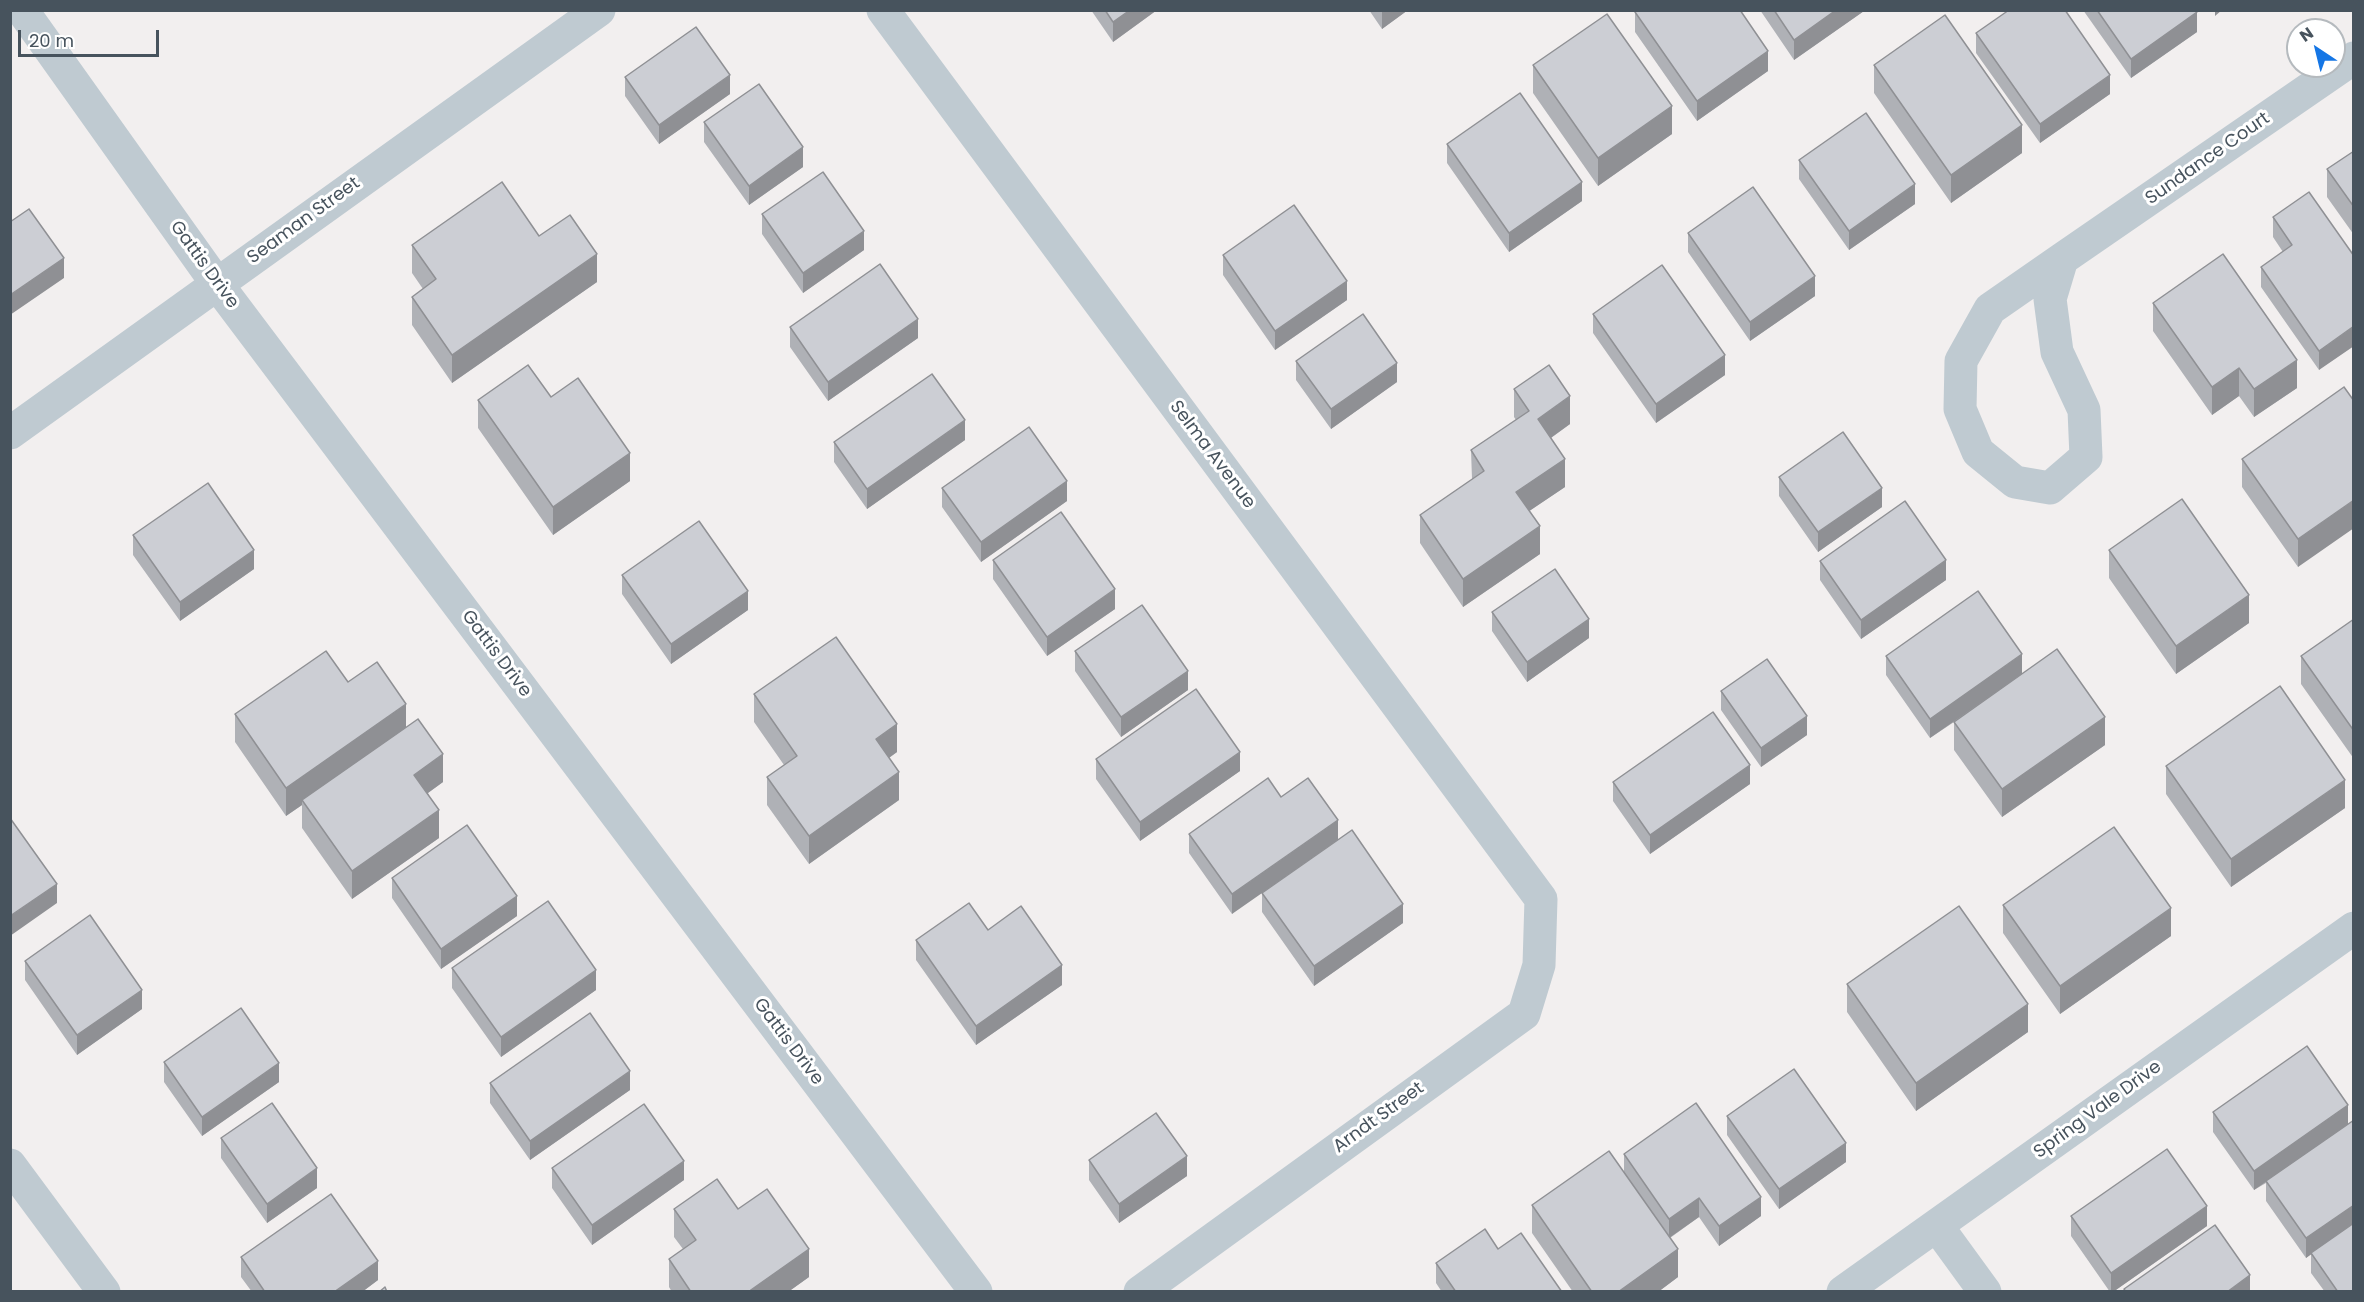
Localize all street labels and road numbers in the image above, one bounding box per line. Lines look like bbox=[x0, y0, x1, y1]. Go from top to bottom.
street label: Sundance Court bbox=[2142, 108, 2274, 210]
street label: Seaman Street bbox=[244, 173, 364, 269]
street label: Gattis Drive bbox=[165, 217, 243, 313]
street label: Selma Avenue bbox=[1164, 397, 1260, 513]
street label: Gattis Drive bbox=[456, 606, 536, 702]
street label: Gattis Drive bbox=[748, 994, 828, 1090]
street label: Spring Vale Drive bbox=[2030, 1057, 2166, 1163]
street label: Arndt Street bbox=[1330, 1078, 1428, 1158]

